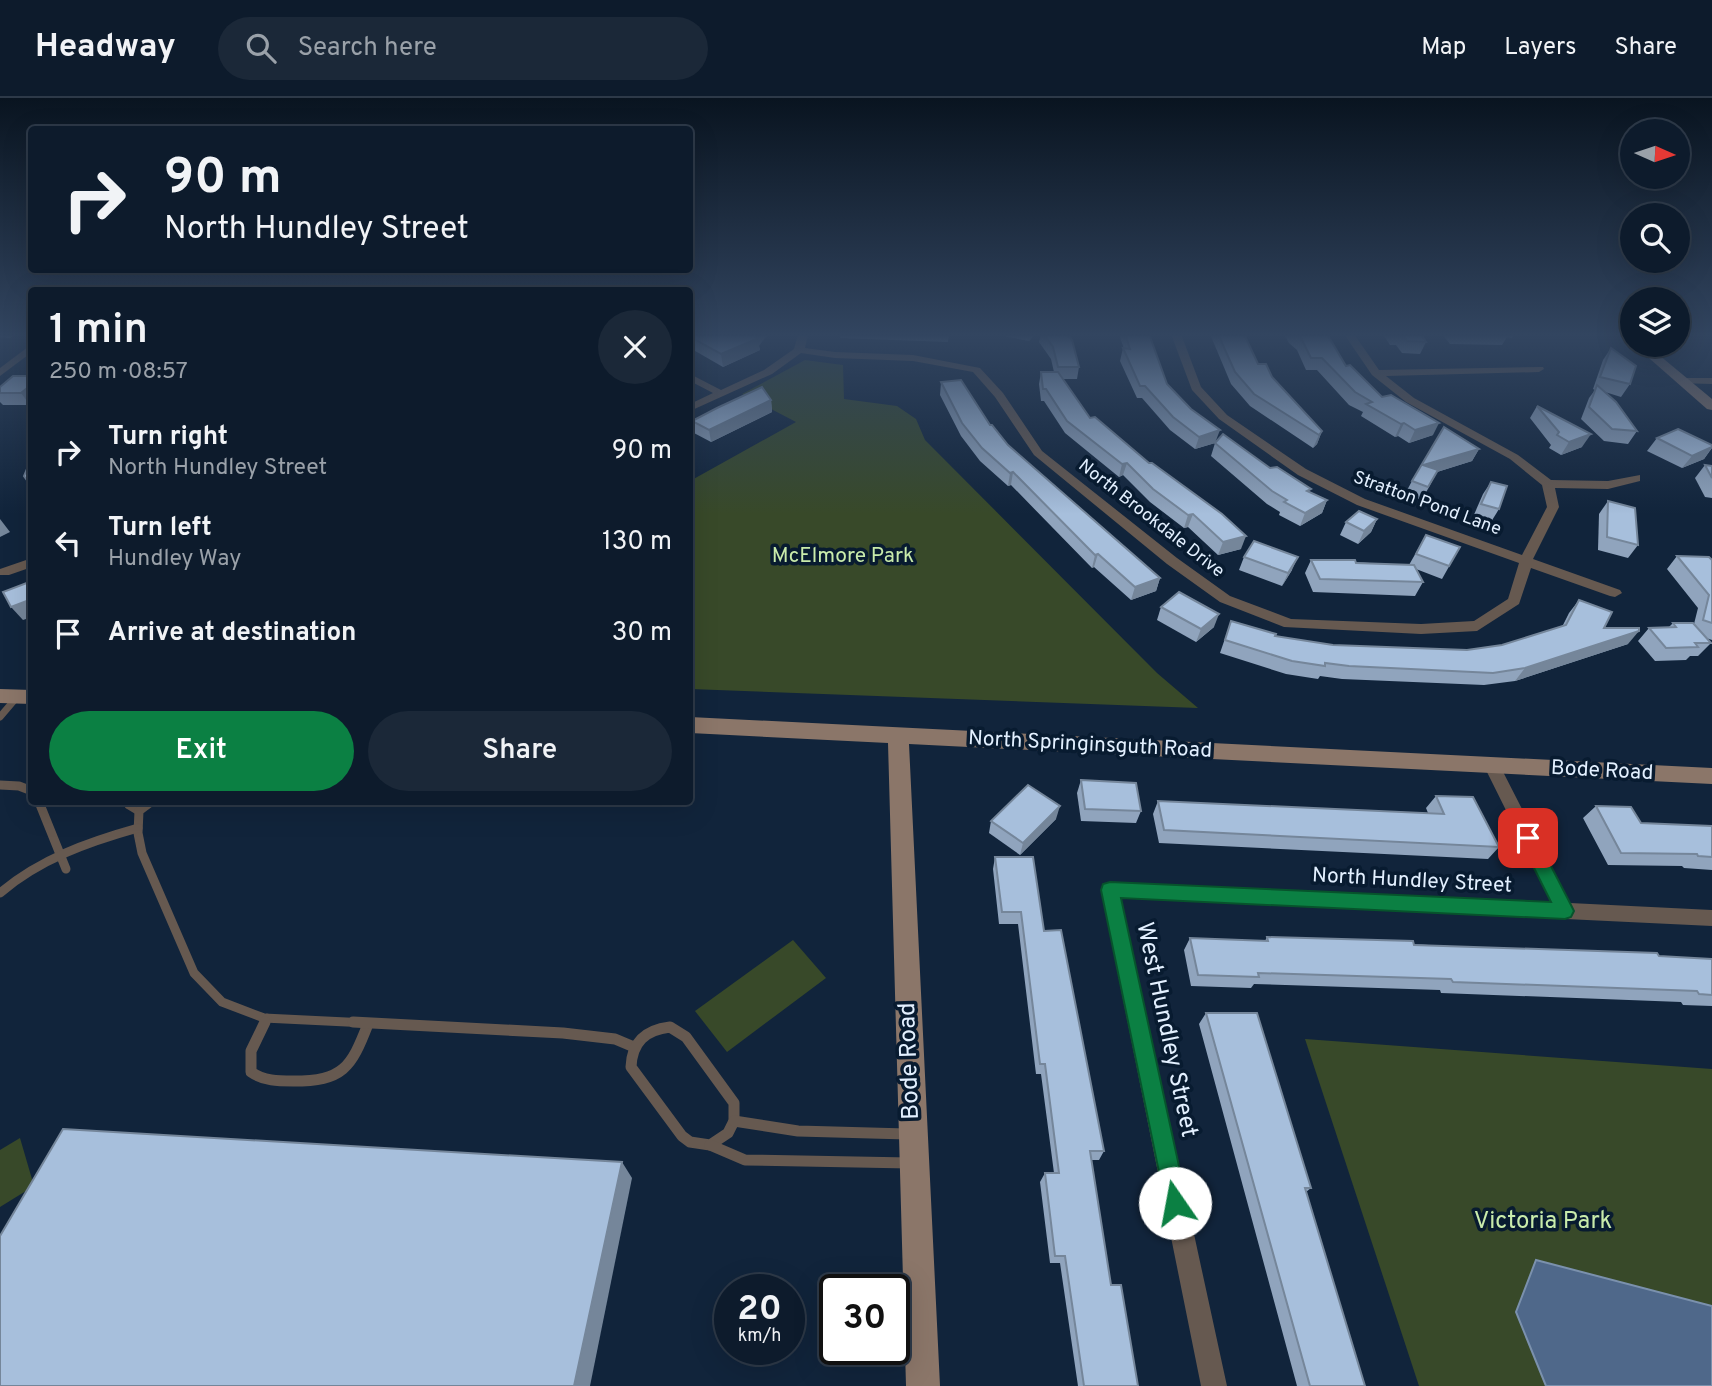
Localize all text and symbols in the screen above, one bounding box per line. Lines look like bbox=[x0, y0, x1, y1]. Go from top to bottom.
search box bbox=[218, 17, 708, 80]
text: Headway bbox=[35, 27, 176, 69]
icon: search bbox=[242, 29, 280, 67]
text: Search here bbox=[298, 32, 437, 65]
text: Map bbox=[1421, 33, 1466, 63]
text: Layers bbox=[1504, 33, 1576, 63]
text: Share bbox=[1614, 33, 1677, 63]
north arrow bbox=[1620, 119, 1690, 189]
map controls bbox=[1620, 119, 1690, 357]
text: 90 m bbox=[164, 149, 282, 211]
icon: right bbox=[49, 154, 140, 245]
button: search bbox=[1620, 203, 1690, 273]
text: North Hundley Street bbox=[164, 210, 469, 250]
button: layers bbox=[1620, 287, 1690, 357]
text: 1 min bbox=[49, 305, 148, 358]
button: close bbox=[598, 310, 672, 384]
text: 250 m · 08:57 bbox=[49, 358, 188, 387]
text: Turn right bbox=[108, 421, 228, 454]
icon: right bbox=[49, 433, 87, 471]
text: 90 m bbox=[612, 435, 672, 468]
text: North Hundley Street bbox=[108, 454, 327, 483]
street label: North Brookdale Drive bbox=[1073, 455, 1229, 583]
street label: Stratton Pond Lane bbox=[1350, 467, 1504, 541]
text: Turn left bbox=[108, 512, 212, 545]
icon: left bbox=[49, 524, 87, 562]
text: 130 m bbox=[602, 526, 672, 559]
park label: McElmore Park bbox=[772, 543, 914, 570]
text: Hundley Way bbox=[108, 545, 241, 574]
icon: arrive bbox=[49, 615, 87, 653]
text: Arrive at destination bbox=[108, 617, 356, 650]
text: 30 m bbox=[612, 617, 672, 650]
button: Exit bbox=[49, 711, 354, 791]
button: Share bbox=[368, 711, 672, 791]
street label: North Springinsguth Road bbox=[967, 725, 1213, 765]
street label: Bode Road bbox=[1550, 755, 1654, 787]
pin bbox=[1498, 808, 1558, 868]
icon: arrive bbox=[1509, 819, 1547, 857]
street label: North Hundley Street bbox=[1311, 862, 1513, 900]
street label: West Hundley Street bbox=[1129, 920, 1203, 1140]
street label: Bode Road bbox=[893, 1002, 927, 1120]
position arrow bbox=[1138, 1166, 1212, 1240]
park label: Victoria Park bbox=[1474, 1207, 1612, 1237]
speed limit sign: 30 bbox=[819, 1274, 910, 1365]
text: 20 bbox=[737, 1288, 782, 1332]
text: km/h bbox=[738, 1325, 781, 1348]

